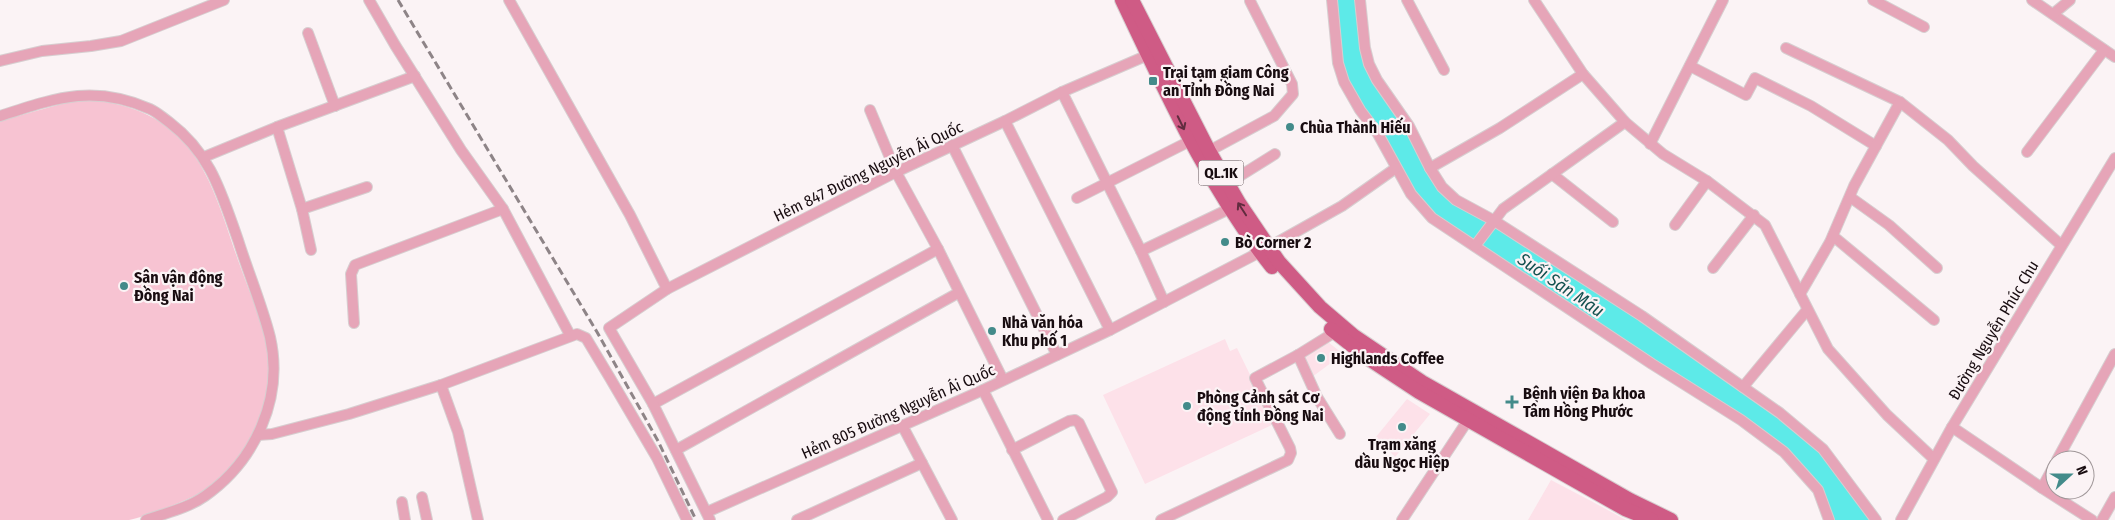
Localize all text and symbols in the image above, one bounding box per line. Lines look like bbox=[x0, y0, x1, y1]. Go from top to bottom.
place label: Trại tạm giam Công an Tỉnh Đồng Nai bbox=[1163, 63, 1289, 100]
marker: Trại tạm giam Công an Tỉnh Đồng Nai bbox=[1147, 75, 1159, 87]
one-way arrow bbox=[1177, 115, 1186, 130]
street label: Hẻm 847 Đường Nguyễn Ái Quốc bbox=[770, 116, 966, 226]
place label: Chùa Thành Hiếu bbox=[1300, 117, 1411, 137]
marker: Chùa Thành Hiếu bbox=[1284, 121, 1296, 133]
road number: QL.1K bbox=[1198, 160, 1244, 186]
one-way arrow bbox=[1237, 202, 1247, 216]
place label: Bò Corner 2 bbox=[1235, 233, 1312, 252]
marker: Bò Corner 2 bbox=[1219, 236, 1231, 248]
water label: Suối Săn Máu bbox=[1513, 248, 1608, 322]
street label: Đường Nguyễn Phúc Chu bbox=[1944, 257, 2043, 403]
place label: Sân vận động Đồng Nai bbox=[134, 268, 223, 305]
marker: Sân vận động Đồng Nai bbox=[118, 280, 130, 292]
place label: Nhà văn hóa Khu phố 1 bbox=[1002, 313, 1083, 350]
marker: Nhà văn hóa Khu phố 1 bbox=[986, 325, 998, 337]
place label: Highlands Coffee bbox=[1331, 349, 1444, 368]
marker: Highlands Coffee bbox=[1315, 352, 1327, 364]
street label: Hẻm 805 Đường Nguyễn Ái Quốc bbox=[798, 359, 998, 463]
place label: Bệnh viện Đa khoa Tâm Hồng Phước bbox=[1523, 384, 1645, 421]
place label: Phòng Cảnh sát Cơ động tỉnh Đồng Nai bbox=[1197, 388, 1324, 425]
marker: Bệnh viện Đa khoa Tâm Hồng Phước bbox=[1505, 395, 1519, 409]
marker: Phòng Cảnh sát Cơ động tỉnh Đồng Nai bbox=[1181, 400, 1193, 412]
marker: Trạm xăng dầu Ngọc Hiệp bbox=[1396, 421, 1408, 433]
place label: Trạm xăng dầu Ngọc Hiệp bbox=[1355, 435, 1450, 472]
north arrow bbox=[2045, 450, 2095, 500]
text: N bbox=[2072, 464, 2091, 477]

